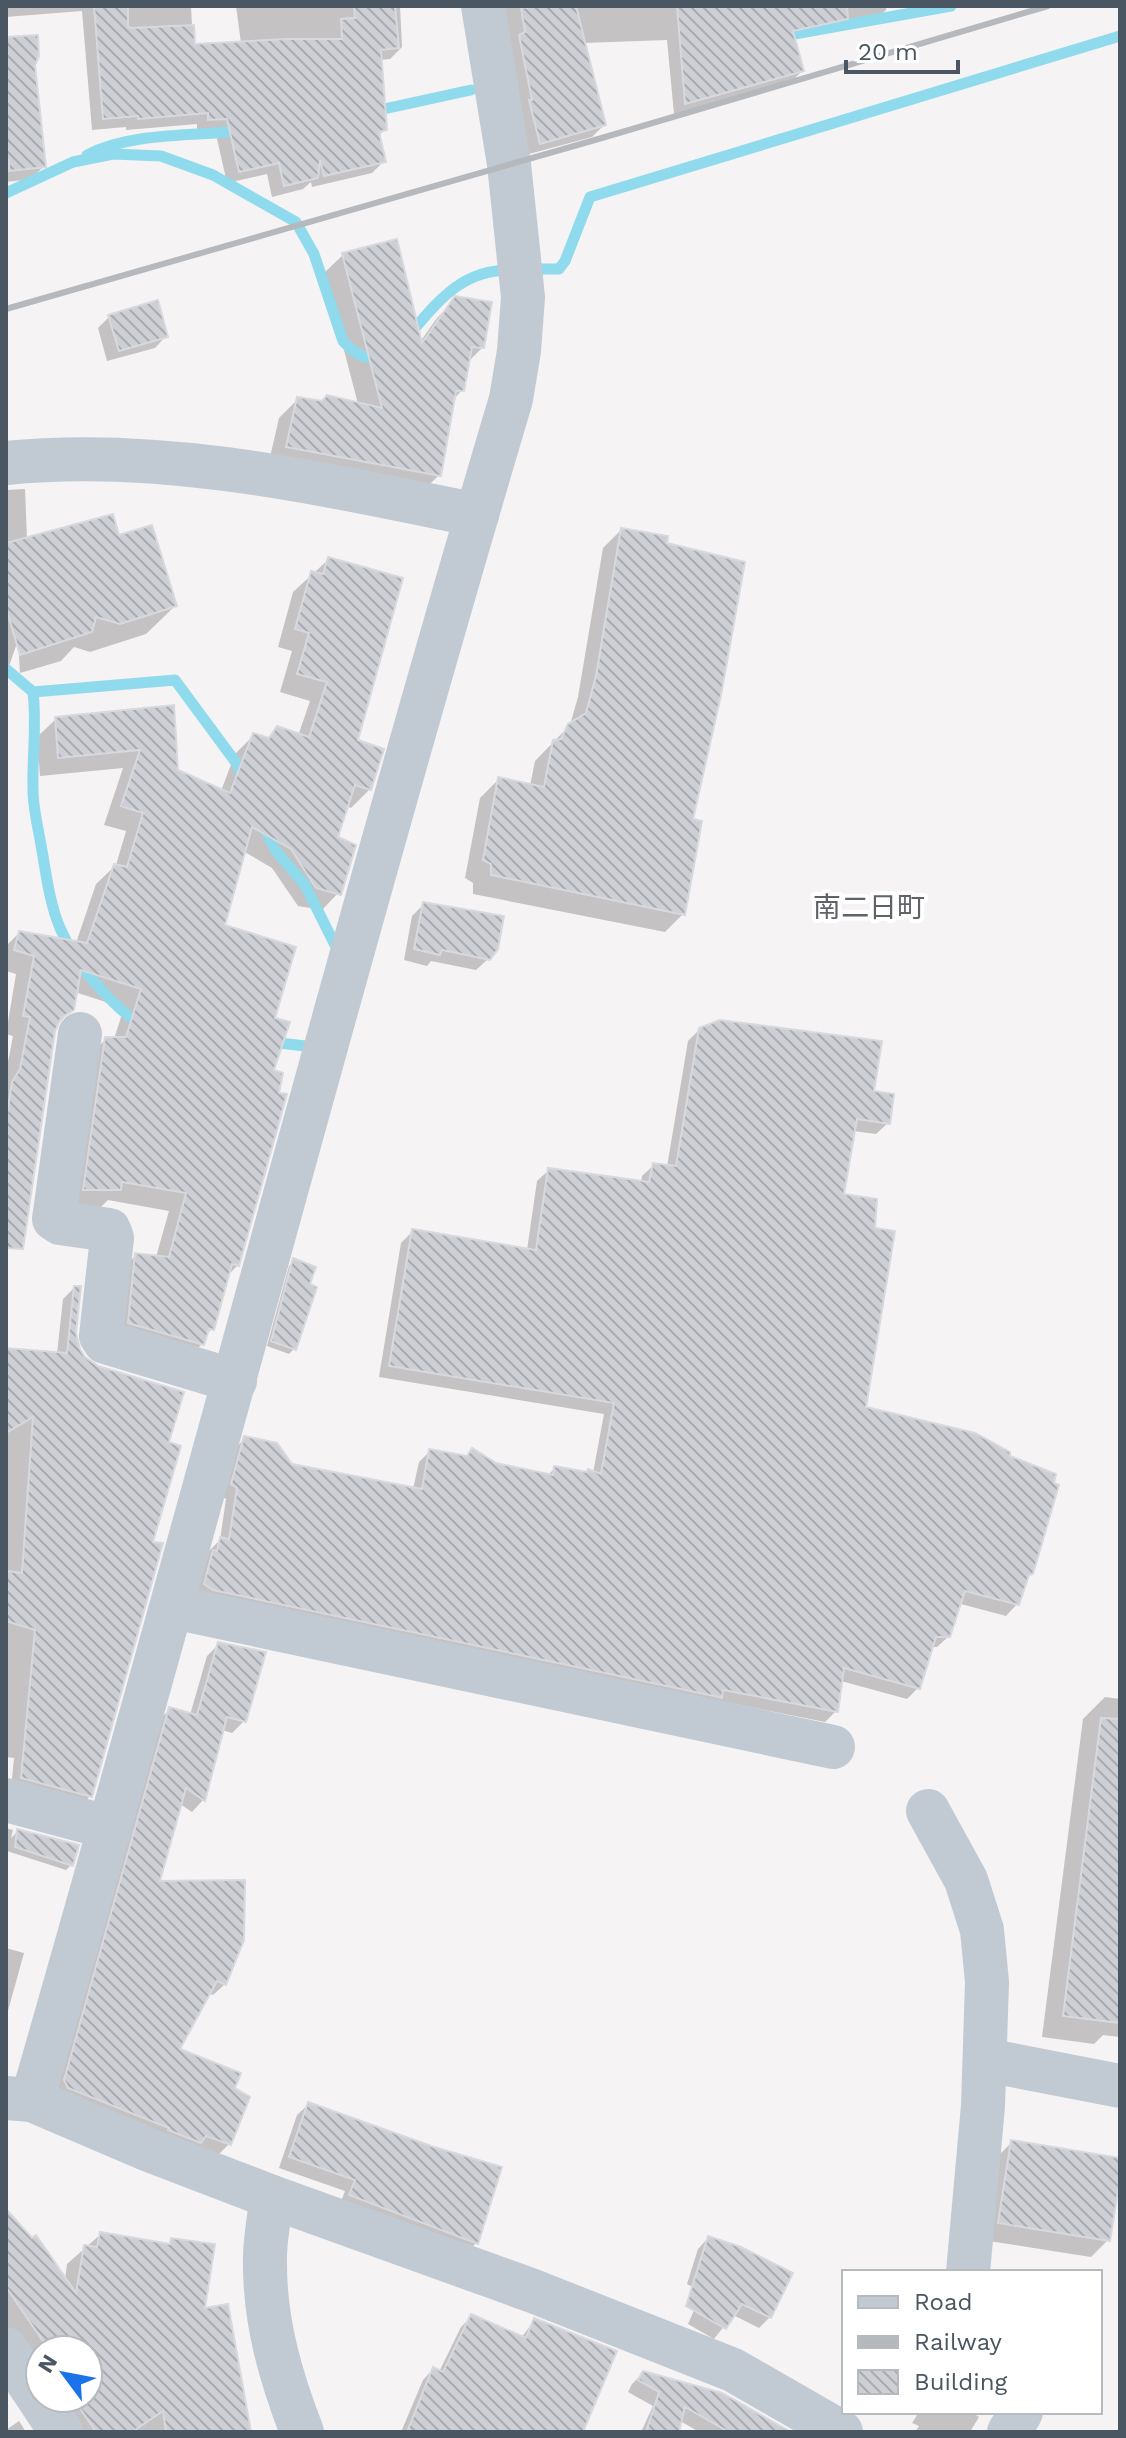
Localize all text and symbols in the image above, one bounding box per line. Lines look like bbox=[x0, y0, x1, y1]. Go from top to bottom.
scale bar bbox=[846, 24, 958, 74]
text: 20 m bbox=[858, 38, 918, 66]
district label: 南二日町 bbox=[813, 891, 925, 924]
legend bbox=[842, 2270, 1102, 2414]
text: Road bbox=[914, 2288, 973, 2316]
text: Railway bbox=[914, 2328, 1003, 2356]
north arrow bbox=[24, 2334, 104, 2414]
text: N bbox=[33, 2350, 62, 2377]
text: Building bbox=[914, 2368, 1007, 2396]

